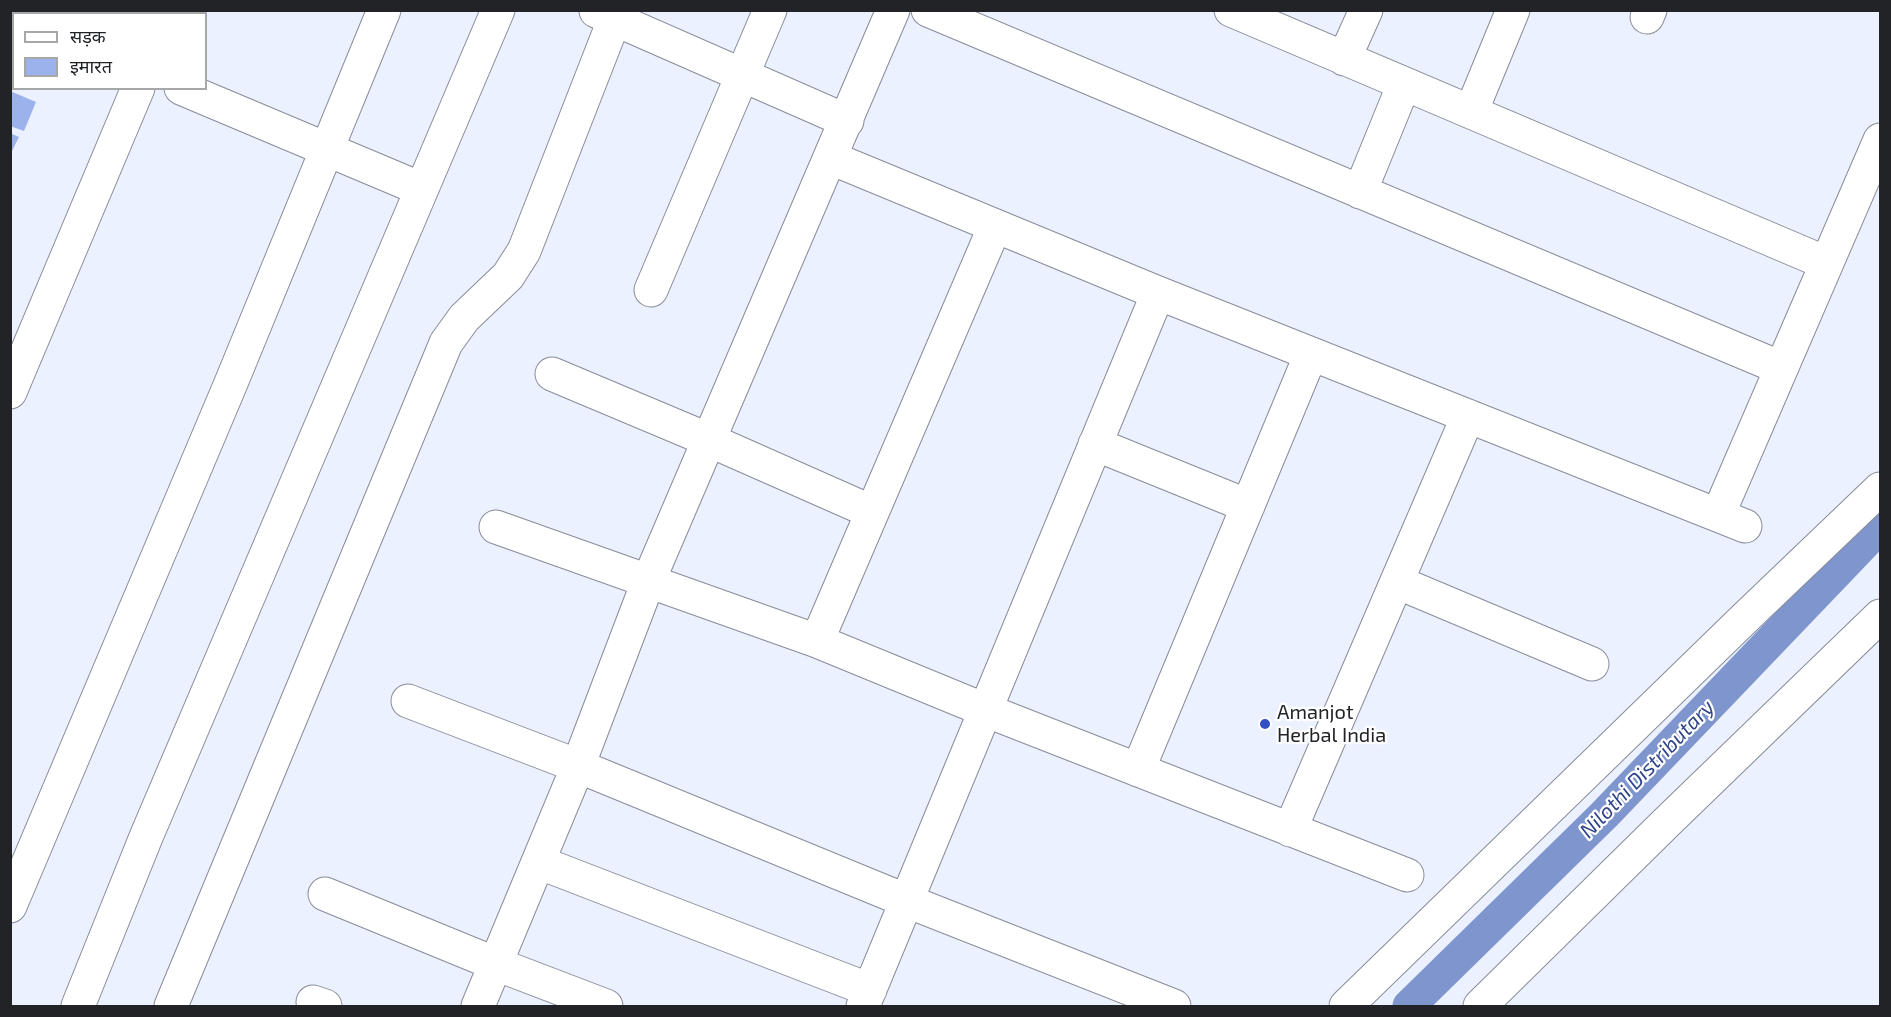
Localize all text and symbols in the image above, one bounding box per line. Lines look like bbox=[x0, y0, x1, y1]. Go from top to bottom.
legend bbox=[12, 12, 207, 90]
text: सड़क bbox=[70, 25, 106, 47]
text: इमारत bbox=[70, 55, 112, 77]
water label: Nilothi Distributary bbox=[1575, 695, 1719, 843]
place label: Amanjot Herbal India bbox=[1277, 700, 1386, 747]
marker: Amanjot Herbal India bbox=[1258, 717, 1272, 731]

